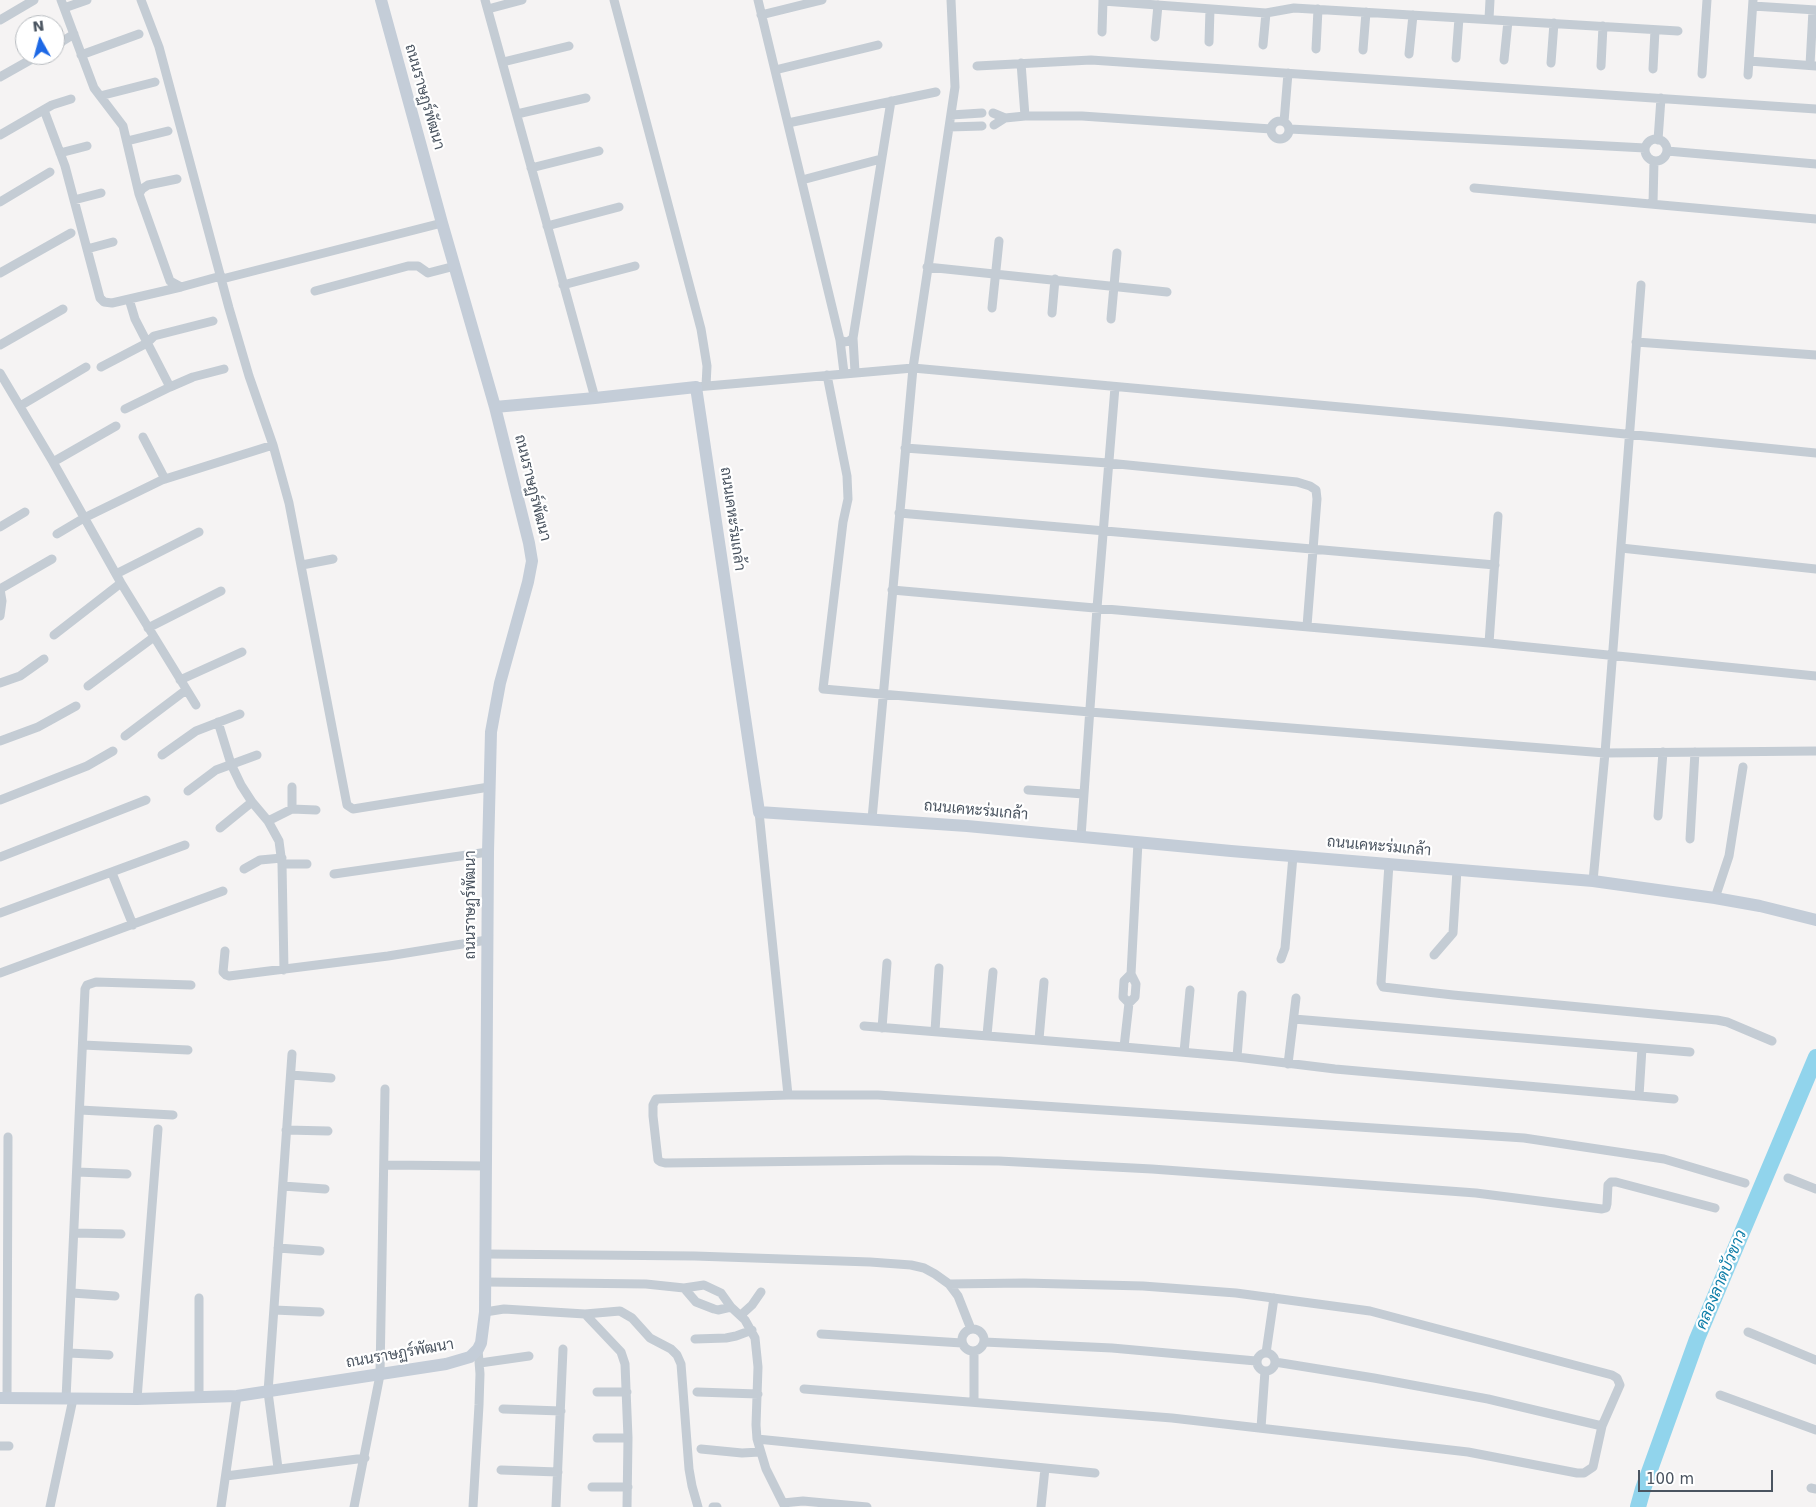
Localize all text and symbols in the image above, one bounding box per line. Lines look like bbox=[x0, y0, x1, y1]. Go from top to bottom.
north arrow bbox=[15, 15, 65, 65]
text: N bbox=[32, 17, 45, 35]
street label: ถนนราษฏร์พัฒนา bbox=[400, 42, 448, 152]
street label: ถนนราษฏร์พัฒนา bbox=[510, 433, 554, 543]
street label: ถนนเคหะร่มเกล้า bbox=[716, 466, 748, 572]
street label: ถนนเคหะร่มเกล้า bbox=[923, 797, 1029, 825]
street label: ถนนเคหะร่มเกล้า bbox=[1326, 833, 1432, 861]
street label: ถนนราษฏร์พัฒนา bbox=[462, 850, 480, 960]
water label: คลองลาดบัวขาว bbox=[1692, 1227, 1752, 1333]
street label: ถนนราษฏร์พัฒนา bbox=[345, 1336, 455, 1372]
scale bar bbox=[1641, 1460, 1776, 1492]
text: 100 m bbox=[1646, 1470, 1694, 1488]

